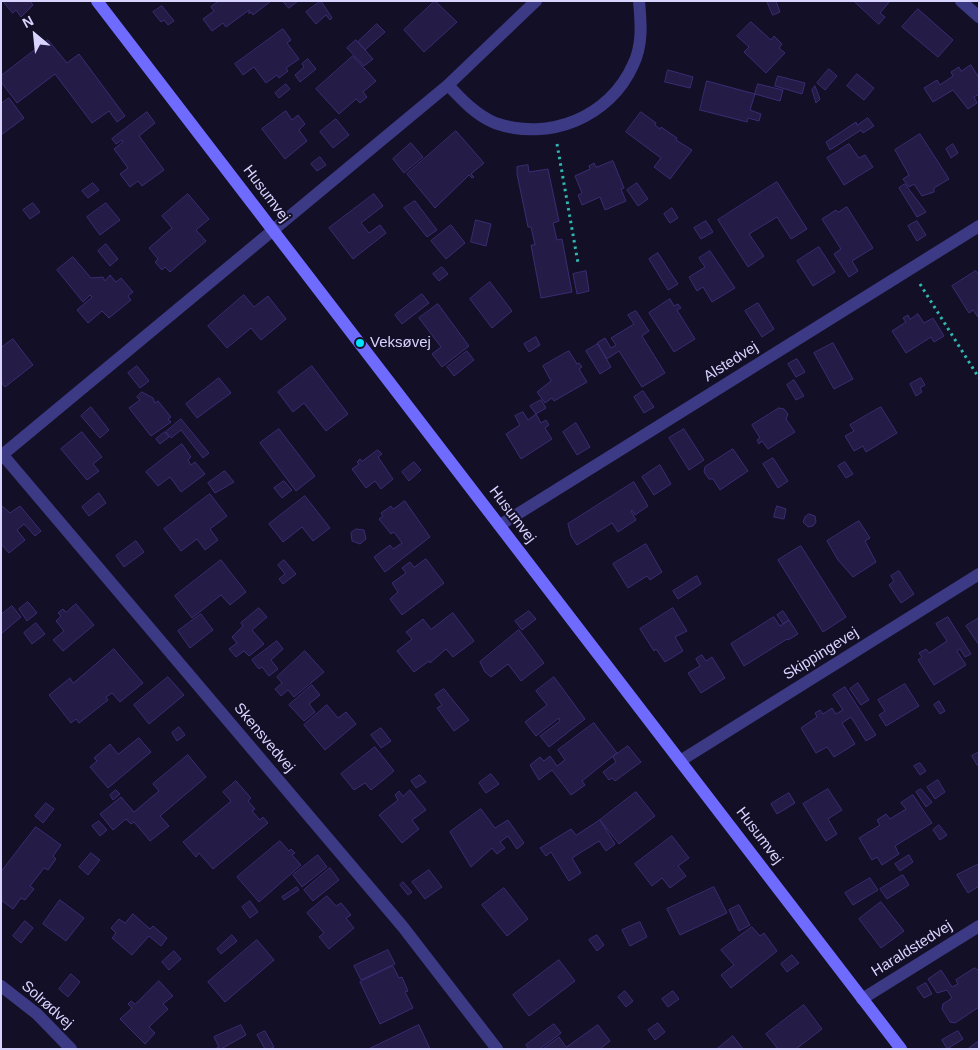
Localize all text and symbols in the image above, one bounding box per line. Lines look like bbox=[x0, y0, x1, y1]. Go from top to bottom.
north arrow bbox=[10, 10, 60, 60]
text: N bbox=[20, 12, 36, 31]
street label: Husumvej bbox=[239, 162, 293, 226]
place label: Veksøvej bbox=[370, 334, 431, 352]
marker: Veksøvej bbox=[354, 337, 366, 349]
street label: Alstedvej bbox=[700, 338, 762, 386]
street label: Husumvej bbox=[485, 483, 539, 547]
street label: Skippingevej bbox=[780, 624, 862, 684]
street label: Skensvedvej bbox=[230, 700, 298, 776]
street label: Husumvej bbox=[732, 804, 786, 868]
street label: Haraldstedvej bbox=[868, 917, 956, 981]
street label: Solrødvej bbox=[17, 977, 77, 1033]

